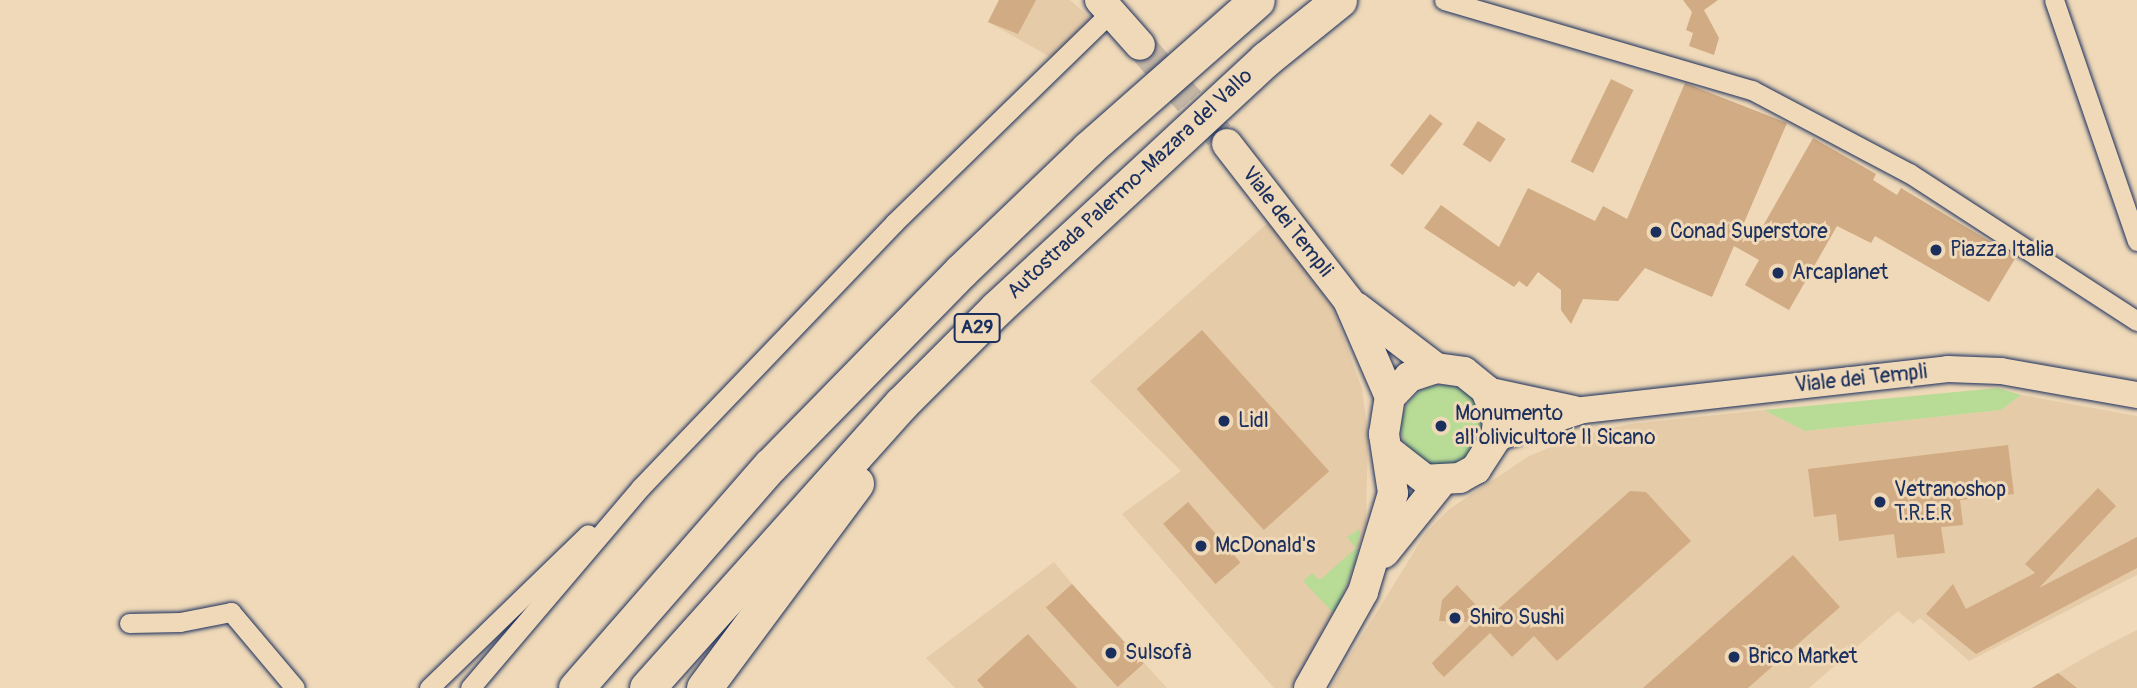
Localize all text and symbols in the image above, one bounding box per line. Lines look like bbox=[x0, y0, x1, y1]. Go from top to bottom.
street label: Autostrada Palermo-Mazara del Vallo bbox=[1002, 63, 1258, 305]
street label: Viale dei Templi bbox=[1236, 162, 1338, 282]
place label: Conad Superstore bbox=[1670, 219, 1828, 245]
marker: Conad Superstore bbox=[1648, 224, 1664, 240]
place label: Piazza Italia bbox=[1950, 237, 2054, 263]
marker: Piazza Italia bbox=[1928, 242, 1944, 258]
place label: Arcaplanet bbox=[1792, 260, 1888, 286]
marker: Arcaplanet bbox=[1770, 265, 1786, 281]
road number: A29 bbox=[953, 312, 1002, 344]
street label: Viale dei Templi bbox=[1794, 360, 1928, 398]
place label: Monumento all'olivicultore Il Sicano bbox=[1455, 401, 1656, 451]
place label: Lidl bbox=[1238, 408, 1269, 434]
marker: Lidl bbox=[1216, 413, 1232, 429]
marker: Monumento all'olivicultore Il Sicano bbox=[1433, 418, 1449, 434]
place label: Vetranoshop T.R.E.R bbox=[1894, 477, 2006, 527]
marker: Vetranoshop T.R.E.R bbox=[1872, 494, 1888, 510]
place label: McDonald's bbox=[1215, 533, 1316, 559]
marker: McDonald's bbox=[1193, 538, 1209, 554]
place label: Shiro Sushi bbox=[1469, 605, 1564, 631]
marker: Shiro Sushi bbox=[1447, 610, 1463, 626]
place label: Sulsofà bbox=[1125, 640, 1192, 666]
place label: Brico Market bbox=[1748, 644, 1858, 670]
marker: Sulsofà bbox=[1103, 645, 1119, 661]
marker: Brico Market bbox=[1726, 649, 1742, 665]

